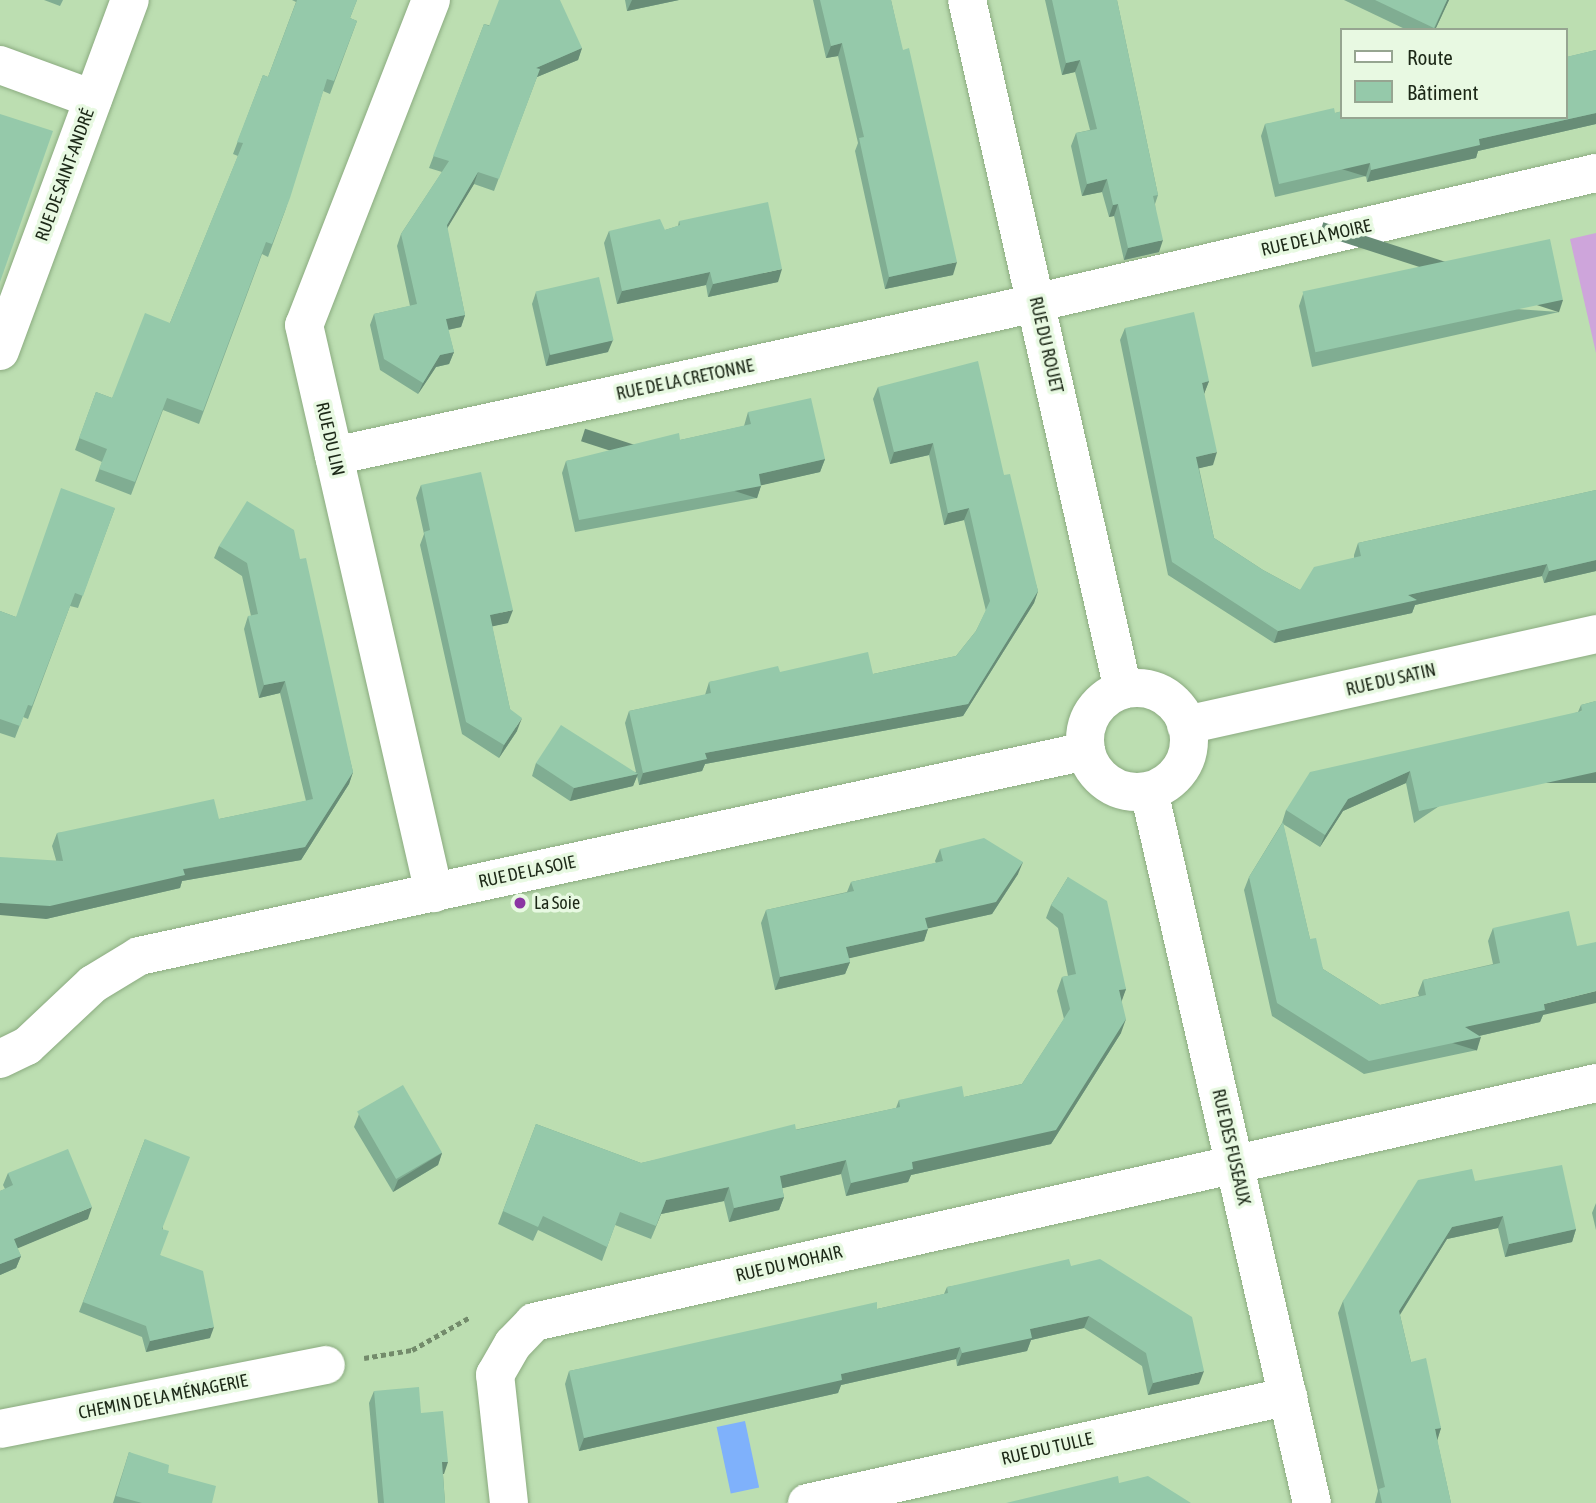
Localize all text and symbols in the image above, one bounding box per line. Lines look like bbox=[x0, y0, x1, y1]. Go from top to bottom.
legend bbox=[1340, 28, 1568, 119]
text: Route bbox=[1407, 45, 1453, 69]
text: Bâtiment bbox=[1407, 80, 1478, 104]
street label: RUE DE SAINT-ANDRÉ bbox=[31, 106, 99, 244]
street label: RUE DE LA MOIRE bbox=[1259, 215, 1373, 261]
street label: RUE DU ROUET bbox=[1024, 295, 1068, 395]
street label: RUE DE LA CRETONNE bbox=[614, 355, 756, 405]
street label: RUE DU LIN bbox=[311, 400, 349, 478]
street label: RUE DU SATIN bbox=[1344, 659, 1438, 701]
street label: RUE DE LA SOIE bbox=[477, 851, 577, 893]
place label: La Soie bbox=[534, 892, 580, 914]
marker: La Soie bbox=[512, 895, 528, 911]
street label: RUE DES FUSEAUX bbox=[1207, 1087, 1255, 1207]
street label: RUE DU MOHAIR bbox=[734, 1241, 844, 1287]
street label: CHEMIN DE LA MÉNAGERIE bbox=[76, 1370, 250, 1424]
street label: RUE DU TULLE bbox=[999, 1428, 1095, 1470]

